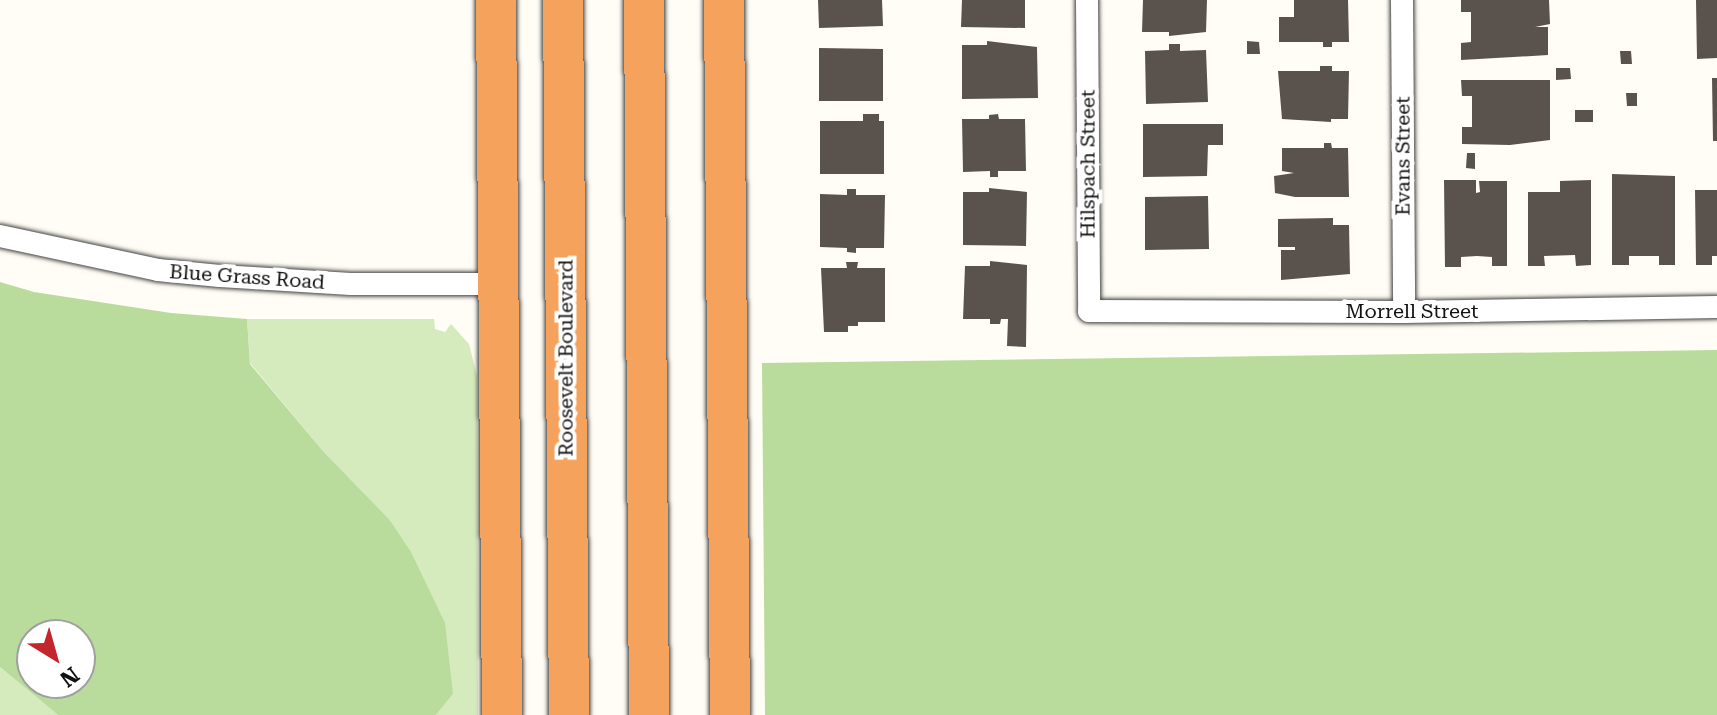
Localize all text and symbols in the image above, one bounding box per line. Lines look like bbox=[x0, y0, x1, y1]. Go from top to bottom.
street label: Hilspach Street bbox=[1076, 90, 1100, 238]
street label: Evans Street bbox=[1391, 96, 1415, 216]
street label: Roosevelt Boulevard bbox=[554, 259, 578, 457]
street label: Blue Grass Road bbox=[169, 260, 325, 294]
street label: Morrell Street bbox=[1346, 299, 1478, 323]
north arrow bbox=[16, 619, 96, 699]
text: N bbox=[55, 662, 84, 692]

